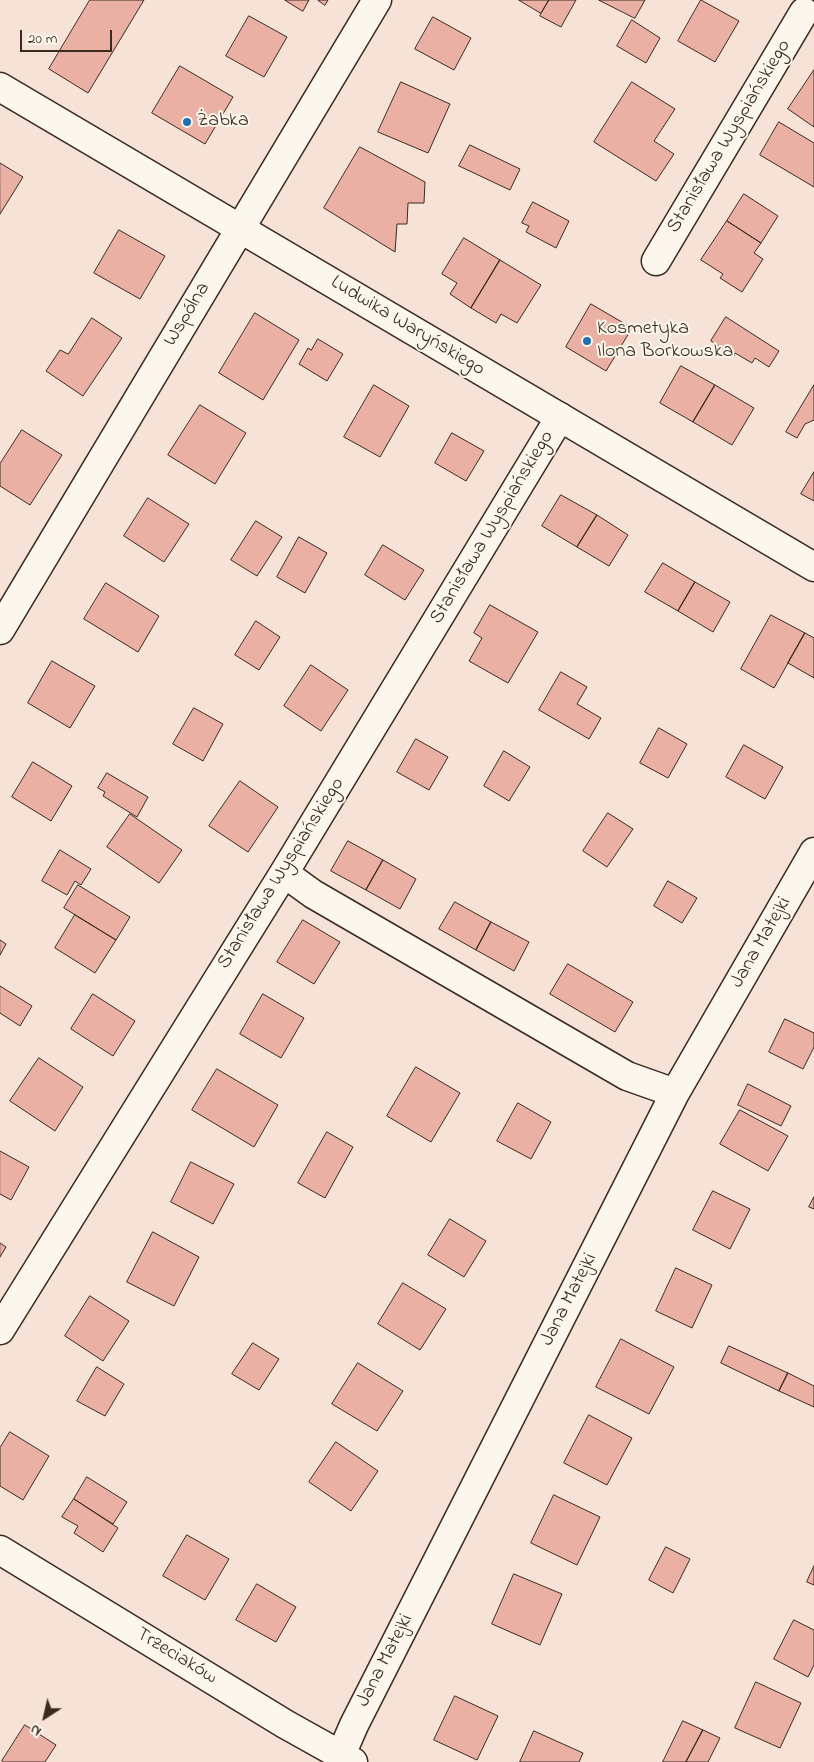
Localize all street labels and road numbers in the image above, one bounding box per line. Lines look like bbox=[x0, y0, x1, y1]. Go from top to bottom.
street label: Stanisława Wyspiańskiego bbox=[663, 36, 797, 238]
street label: Ludwika Waryńskiego bbox=[326, 271, 488, 383]
street label: Wspólna bbox=[160, 279, 216, 351]
street label: Stanisława Wyspiańskiego bbox=[426, 427, 560, 629]
street label: Stanisława Wyspiańskiego bbox=[213, 774, 351, 974]
street label: Jana Matejki bbox=[726, 893, 798, 993]
street label: Jana Matejki bbox=[536, 1249, 604, 1351]
street label: Jana Matejki bbox=[352, 1610, 420, 1712]
street label: Trzeciaków bbox=[131, 1623, 221, 1691]

